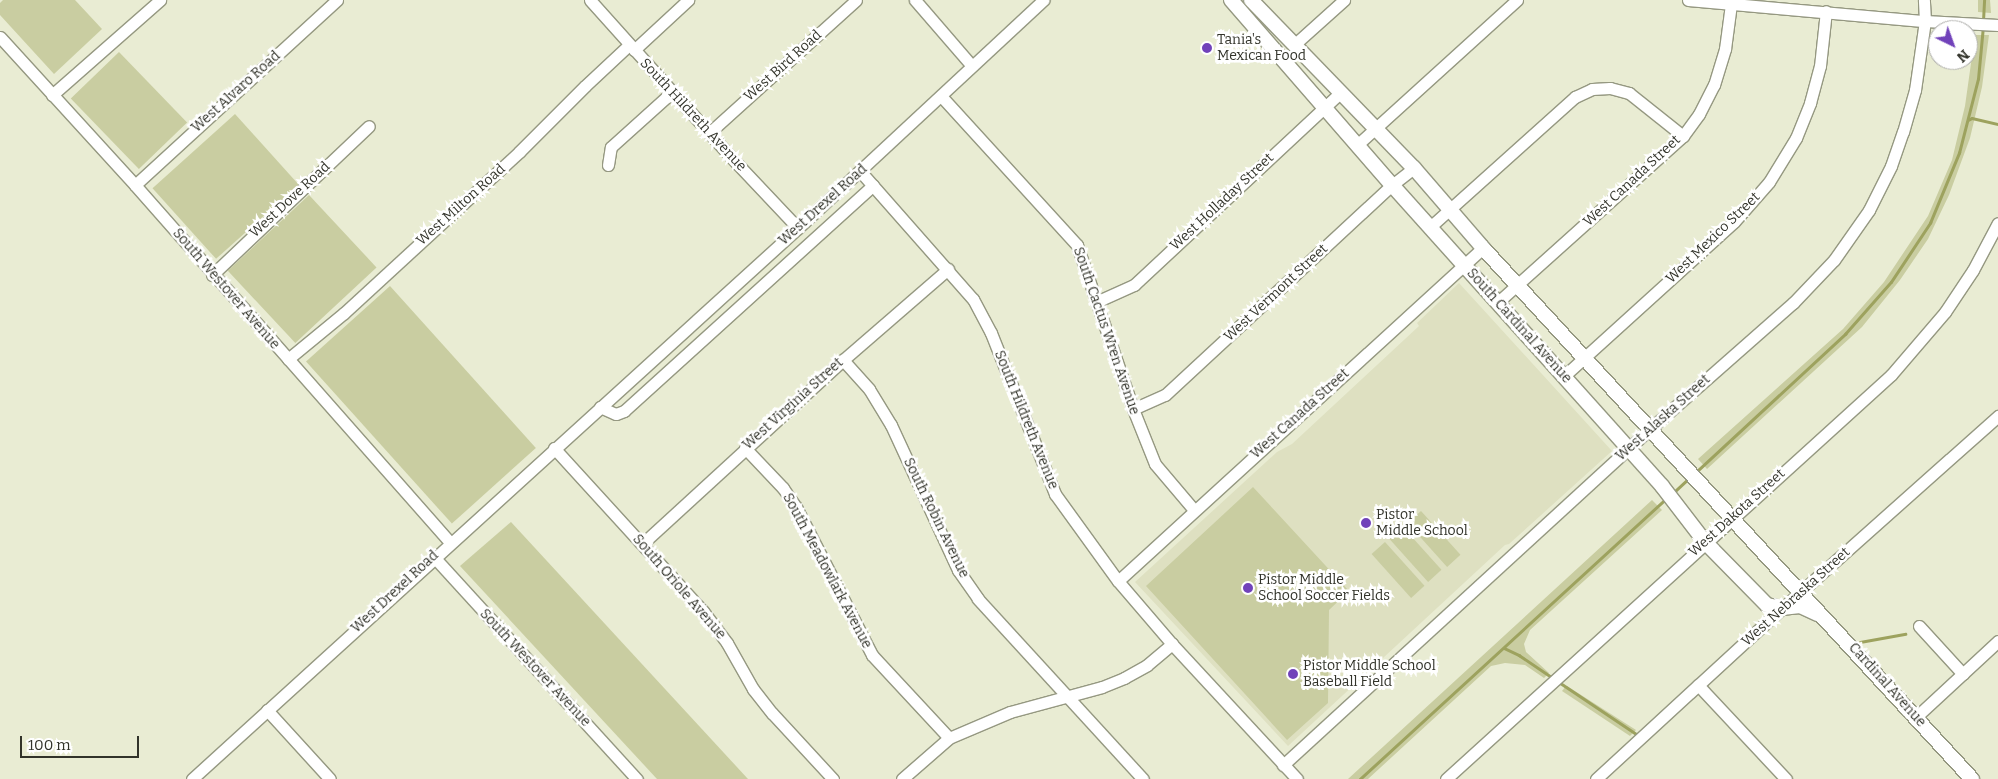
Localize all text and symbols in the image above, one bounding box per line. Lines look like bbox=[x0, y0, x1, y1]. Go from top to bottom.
north arrow bbox=[1928, 20, 1978, 70]
street label: West Bird Road bbox=[741, 27, 825, 105]
place label: Tania's Mexican Food bbox=[1217, 32, 1306, 64]
marker: Tania's Mexican Food bbox=[1201, 42, 1213, 54]
text: N bbox=[1953, 46, 1972, 66]
street label: West Alvaro Road bbox=[188, 48, 284, 136]
street label: South Hildreth Avenue bbox=[636, 55, 750, 175]
street label: West Canada Street bbox=[1580, 132, 1684, 230]
street label: West Holladay Street bbox=[1167, 150, 1277, 254]
street label: West Dove Road bbox=[246, 158, 334, 242]
street label: West Milton Road bbox=[413, 161, 509, 249]
street label: West Drexel Road bbox=[775, 161, 871, 249]
street label: West Mexico Street bbox=[1663, 189, 1763, 287]
street label: South Westover Avenue bbox=[169, 225, 283, 353]
street label: West Vermont Street bbox=[1221, 241, 1331, 345]
street label: South Cactus Wren Avenue bbox=[1069, 245, 1143, 417]
street label: South Cardinal Avenue bbox=[1463, 265, 1575, 387]
street label: South Hildreth Avenue bbox=[990, 348, 1062, 492]
street label: West Virginia Street bbox=[739, 354, 847, 454]
street label: West Canada Street bbox=[1247, 365, 1353, 463]
street label: West Alaska Street bbox=[1612, 371, 1714, 465]
street label: South Robin Avenue bbox=[900, 455, 972, 581]
street label: West Dakota Street bbox=[1686, 465, 1788, 561]
street label: South Meadowlark Avenue bbox=[779, 490, 875, 652]
place label: Pistor Middle School bbox=[1376, 507, 1468, 540]
marker: Pistor Middle School bbox=[1360, 517, 1372, 529]
street label: South Oriole Avenue bbox=[629, 531, 729, 643]
street label: West Nebraska Street bbox=[1738, 544, 1854, 650]
street label: West Drexel Road bbox=[348, 547, 442, 637]
place label: Pistor Middle School Soccer Fields bbox=[1258, 572, 1390, 604]
marker: Pistor Middle School Soccer Fields bbox=[1242, 582, 1254, 594]
street label: South Westover Avenue bbox=[476, 606, 594, 730]
street label: Cardinal Avenue bbox=[1845, 640, 1929, 730]
place label: Pistor Middle School Baseball Field bbox=[1303, 658, 1436, 690]
marker: Pistor Middle School Baseball Field bbox=[1287, 668, 1299, 680]
scale bar bbox=[22, 726, 141, 758]
text: 100 m bbox=[28, 736, 71, 754]

